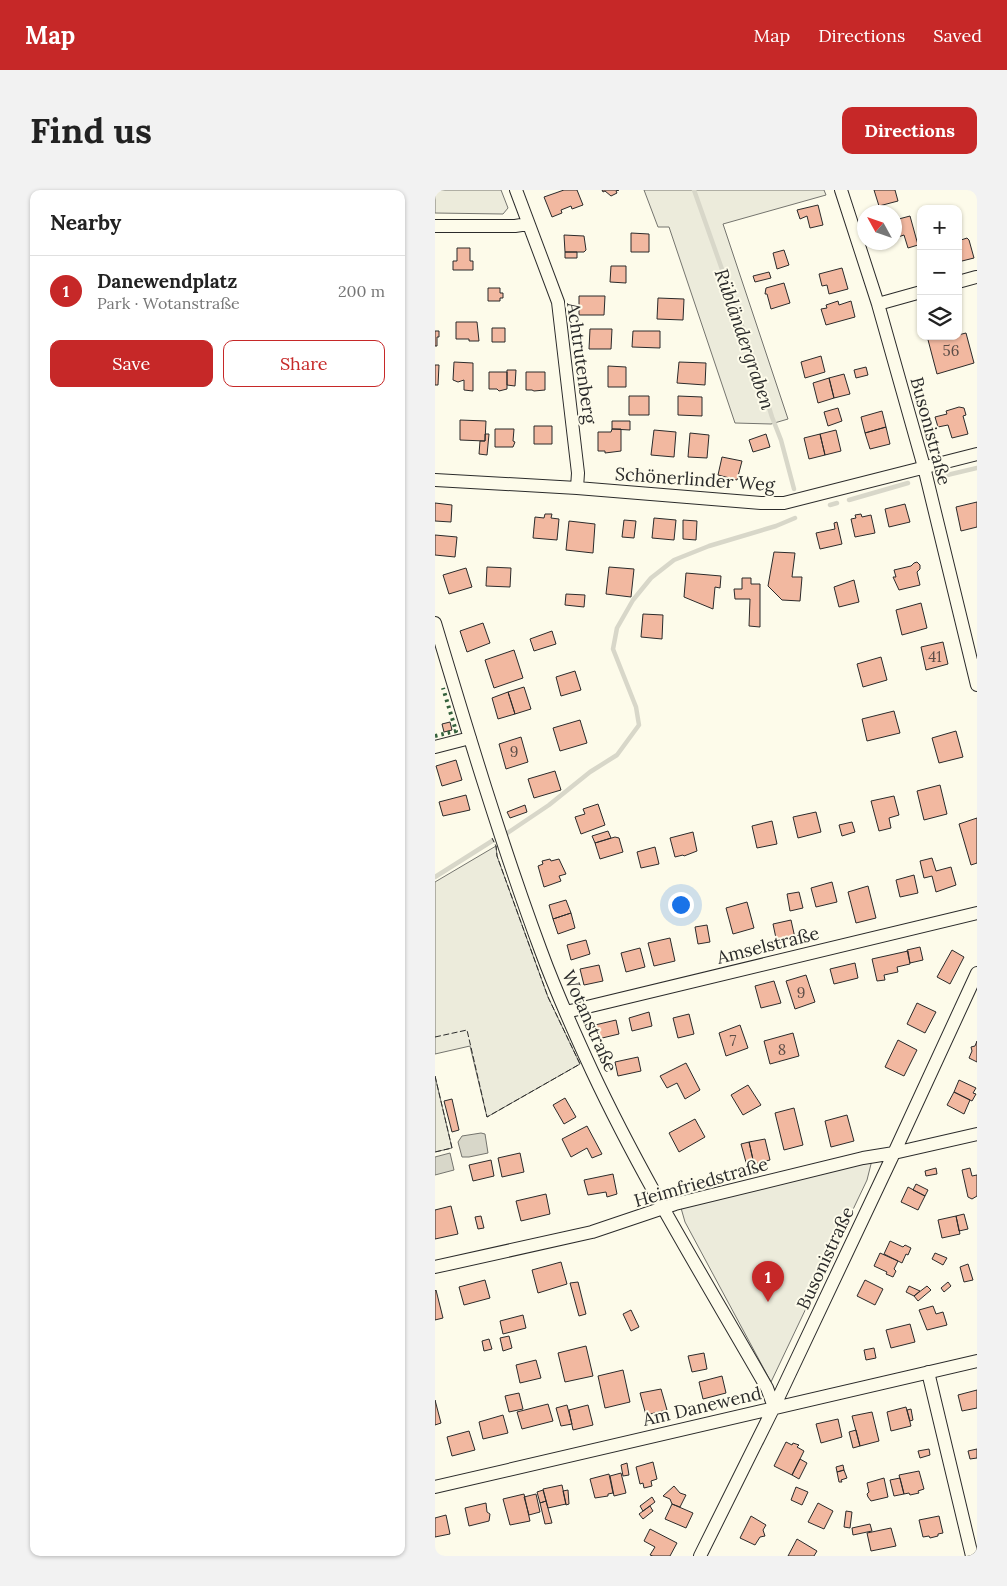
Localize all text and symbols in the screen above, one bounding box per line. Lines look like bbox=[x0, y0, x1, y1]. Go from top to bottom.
text: Map bbox=[25, 20, 75, 51]
text: Map bbox=[754, 24, 790, 47]
text: Directions bbox=[818, 24, 905, 47]
text: Saved bbox=[933, 24, 982, 47]
button: Directions bbox=[842, 107, 977, 154]
text: Find us bbox=[30, 108, 152, 153]
north arrow bbox=[857, 205, 902, 250]
map controls bbox=[917, 205, 962, 340]
button: + bbox=[917, 205, 962, 250]
text: Nearby bbox=[50, 209, 121, 236]
button: − bbox=[917, 250, 962, 295]
water label: Rübländergraben bbox=[710, 265, 780, 413]
text: Danewendplatz bbox=[97, 269, 237, 293]
text: 1 bbox=[63, 281, 69, 301]
text: 200 m bbox=[338, 281, 385, 301]
text: Park · Wotanstraße bbox=[97, 293, 240, 313]
button: layers bbox=[917, 295, 962, 340]
street label: Achtrutenberg bbox=[562, 300, 602, 426]
button: Save bbox=[50, 340, 213, 387]
button: Share bbox=[223, 340, 385, 387]
house number: 56 bbox=[943, 341, 959, 360]
street label: Busonistraße bbox=[906, 374, 957, 488]
street label: Schönerlinder Weg bbox=[614, 462, 777, 496]
house number: 41 bbox=[928, 647, 942, 666]
house number: 9 bbox=[510, 742, 518, 761]
your location bbox=[668, 892, 694, 918]
street label: Amselstraße bbox=[713, 921, 822, 969]
street label: Wotanstraße bbox=[557, 966, 623, 1076]
house number: 9 bbox=[797, 983, 805, 1002]
house number: 7 bbox=[730, 1031, 737, 1050]
house number: 8 bbox=[778, 1040, 786, 1059]
street label: Heimfriedstraße bbox=[631, 1152, 771, 1212]
street label: Busonistraße bbox=[791, 1203, 859, 1313]
pin: 1 bbox=[752, 1261, 784, 1302]
street label: Am Danewend bbox=[640, 1381, 764, 1431]

